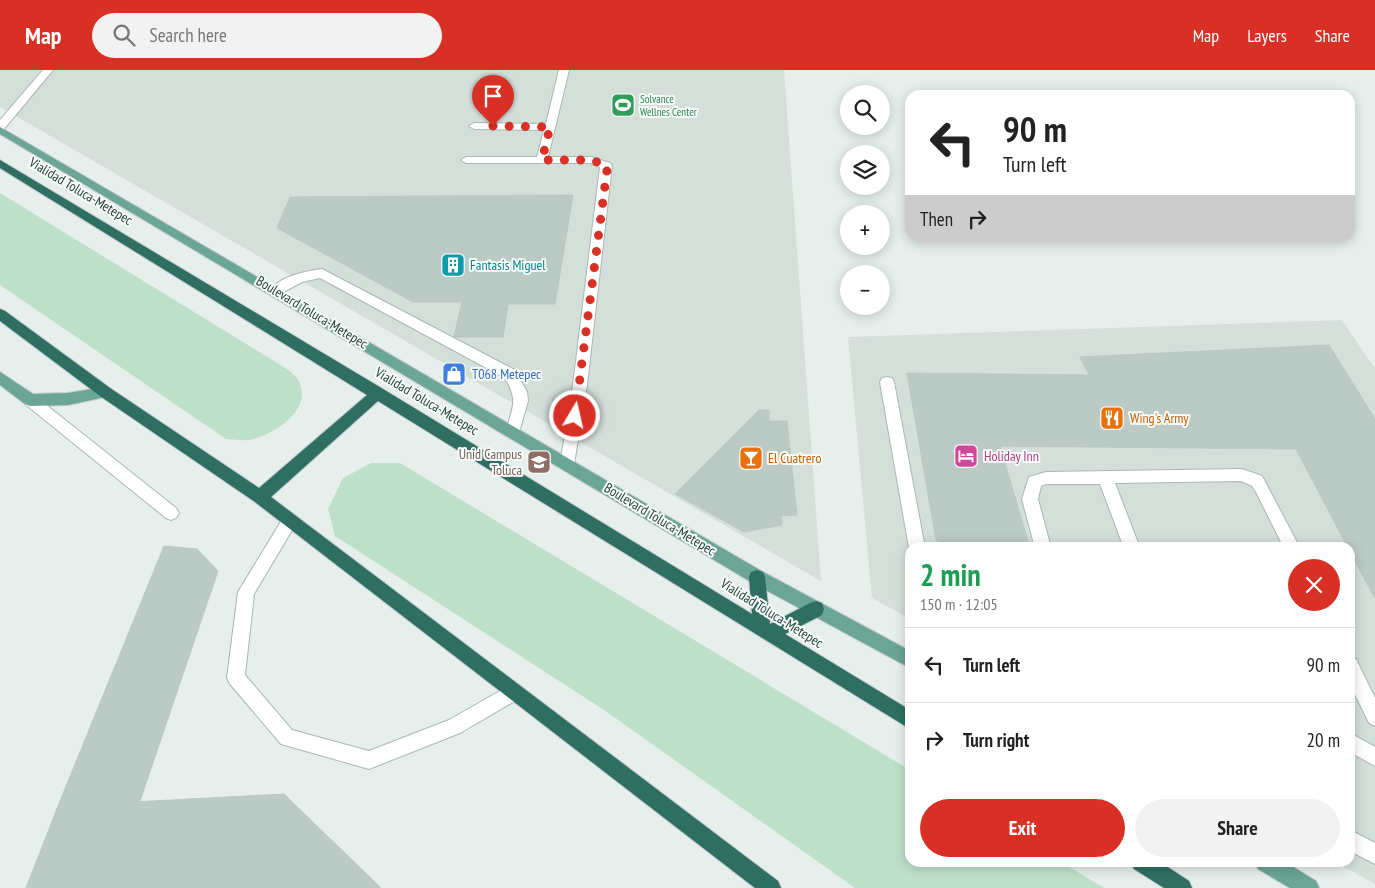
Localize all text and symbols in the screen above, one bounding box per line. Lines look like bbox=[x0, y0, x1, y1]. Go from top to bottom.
search box bbox=[92, 13, 442, 58]
text: Map bbox=[25, 20, 62, 51]
icon: search bbox=[110, 21, 138, 49]
text: Search here bbox=[150, 23, 227, 47]
text: Map bbox=[1193, 24, 1219, 47]
text: Layers bbox=[1247, 24, 1287, 47]
text: Share bbox=[1315, 24, 1350, 47]
pin bbox=[472, 75, 514, 126]
icon: arrive bbox=[479, 82, 507, 110]
map controls bbox=[840, 85, 890, 315]
button: search bbox=[840, 85, 890, 135]
sports icon: Solvance Wellnes Center bbox=[610, 92, 636, 118]
place label: Solvance Wellnes Center bbox=[640, 92, 697, 119]
text: 90 m bbox=[1003, 106, 1067, 152]
icon: left bbox=[920, 110, 985, 175]
button: layers bbox=[840, 145, 890, 195]
text: Turn left bbox=[1003, 150, 1067, 178]
street label: Vialidad Toluca-Metepec bbox=[25, 152, 136, 229]
button: + bbox=[840, 205, 890, 255]
icon: right bbox=[963, 205, 991, 233]
text: Then bbox=[920, 207, 953, 231]
building icon: Fantasis Miguel bbox=[440, 252, 466, 278]
place label: Fantasis Miguel bbox=[470, 256, 546, 274]
button: − bbox=[840, 265, 890, 315]
street label: Boulevard Toluca-Metepec bbox=[253, 272, 371, 352]
shop icon: T068 Metepec bbox=[441, 361, 467, 387]
street label: Vialidad Toluca-Metepec bbox=[371, 362, 482, 439]
place label: T068 Metepec bbox=[472, 365, 541, 383]
position arrow bbox=[548, 389, 600, 441]
restaurant icon: Wing's Army bbox=[1099, 405, 1125, 431]
place label: Wing's Army bbox=[1130, 409, 1189, 427]
hotel icon: Holiday Inn bbox=[953, 443, 979, 469]
place label: Unid Campus Toluca bbox=[459, 445, 522, 479]
bar icon: El Cuatrero bbox=[738, 445, 764, 471]
place label: Holiday Inn bbox=[984, 447, 1039, 465]
school or university icon: Unid Campus Toluca bbox=[526, 449, 552, 475]
place label: El Cuatrero bbox=[768, 449, 822, 467]
street label: Boulevard Toluca-Metepec bbox=[601, 479, 719, 559]
text: 2 min bbox=[920, 555, 981, 594]
button: close bbox=[1288, 559, 1340, 611]
street label: Vialidad Toluca-Metepec bbox=[717, 574, 827, 652]
text: 150 m · 12:05 bbox=[920, 594, 998, 614]
icon: left bbox=[920, 651, 948, 679]
text: Turn left bbox=[963, 653, 1020, 677]
text: 90 m bbox=[1307, 653, 1340, 677]
icon: right bbox=[920, 726, 948, 754]
text: Turn right bbox=[963, 728, 1029, 752]
text: 20 m bbox=[1307, 728, 1340, 752]
button: Exit bbox=[920, 799, 1125, 857]
button: Share bbox=[1135, 799, 1340, 857]

